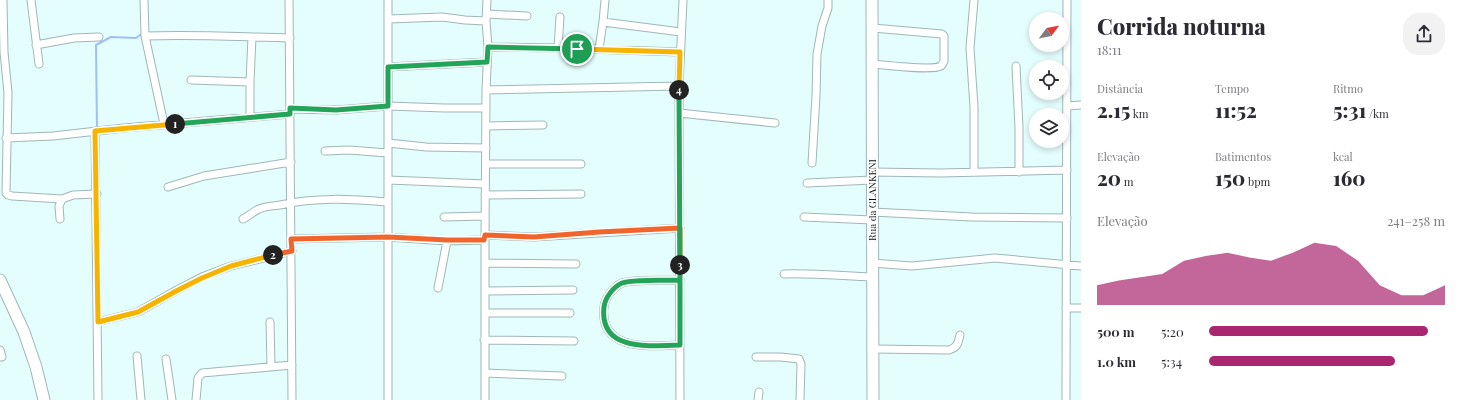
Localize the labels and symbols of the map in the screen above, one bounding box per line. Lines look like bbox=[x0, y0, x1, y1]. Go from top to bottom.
north arrow bbox=[1029, 12, 1069, 52]
pin bbox=[560, 32, 594, 66]
pin: 4 bbox=[669, 80, 689, 100]
pin: 1 bbox=[165, 114, 185, 134]
street label: Rua da GLANKENI bbox=[865, 159, 879, 241]
pin: 2 bbox=[263, 245, 283, 265]
pin: 3 bbox=[670, 255, 690, 275]

